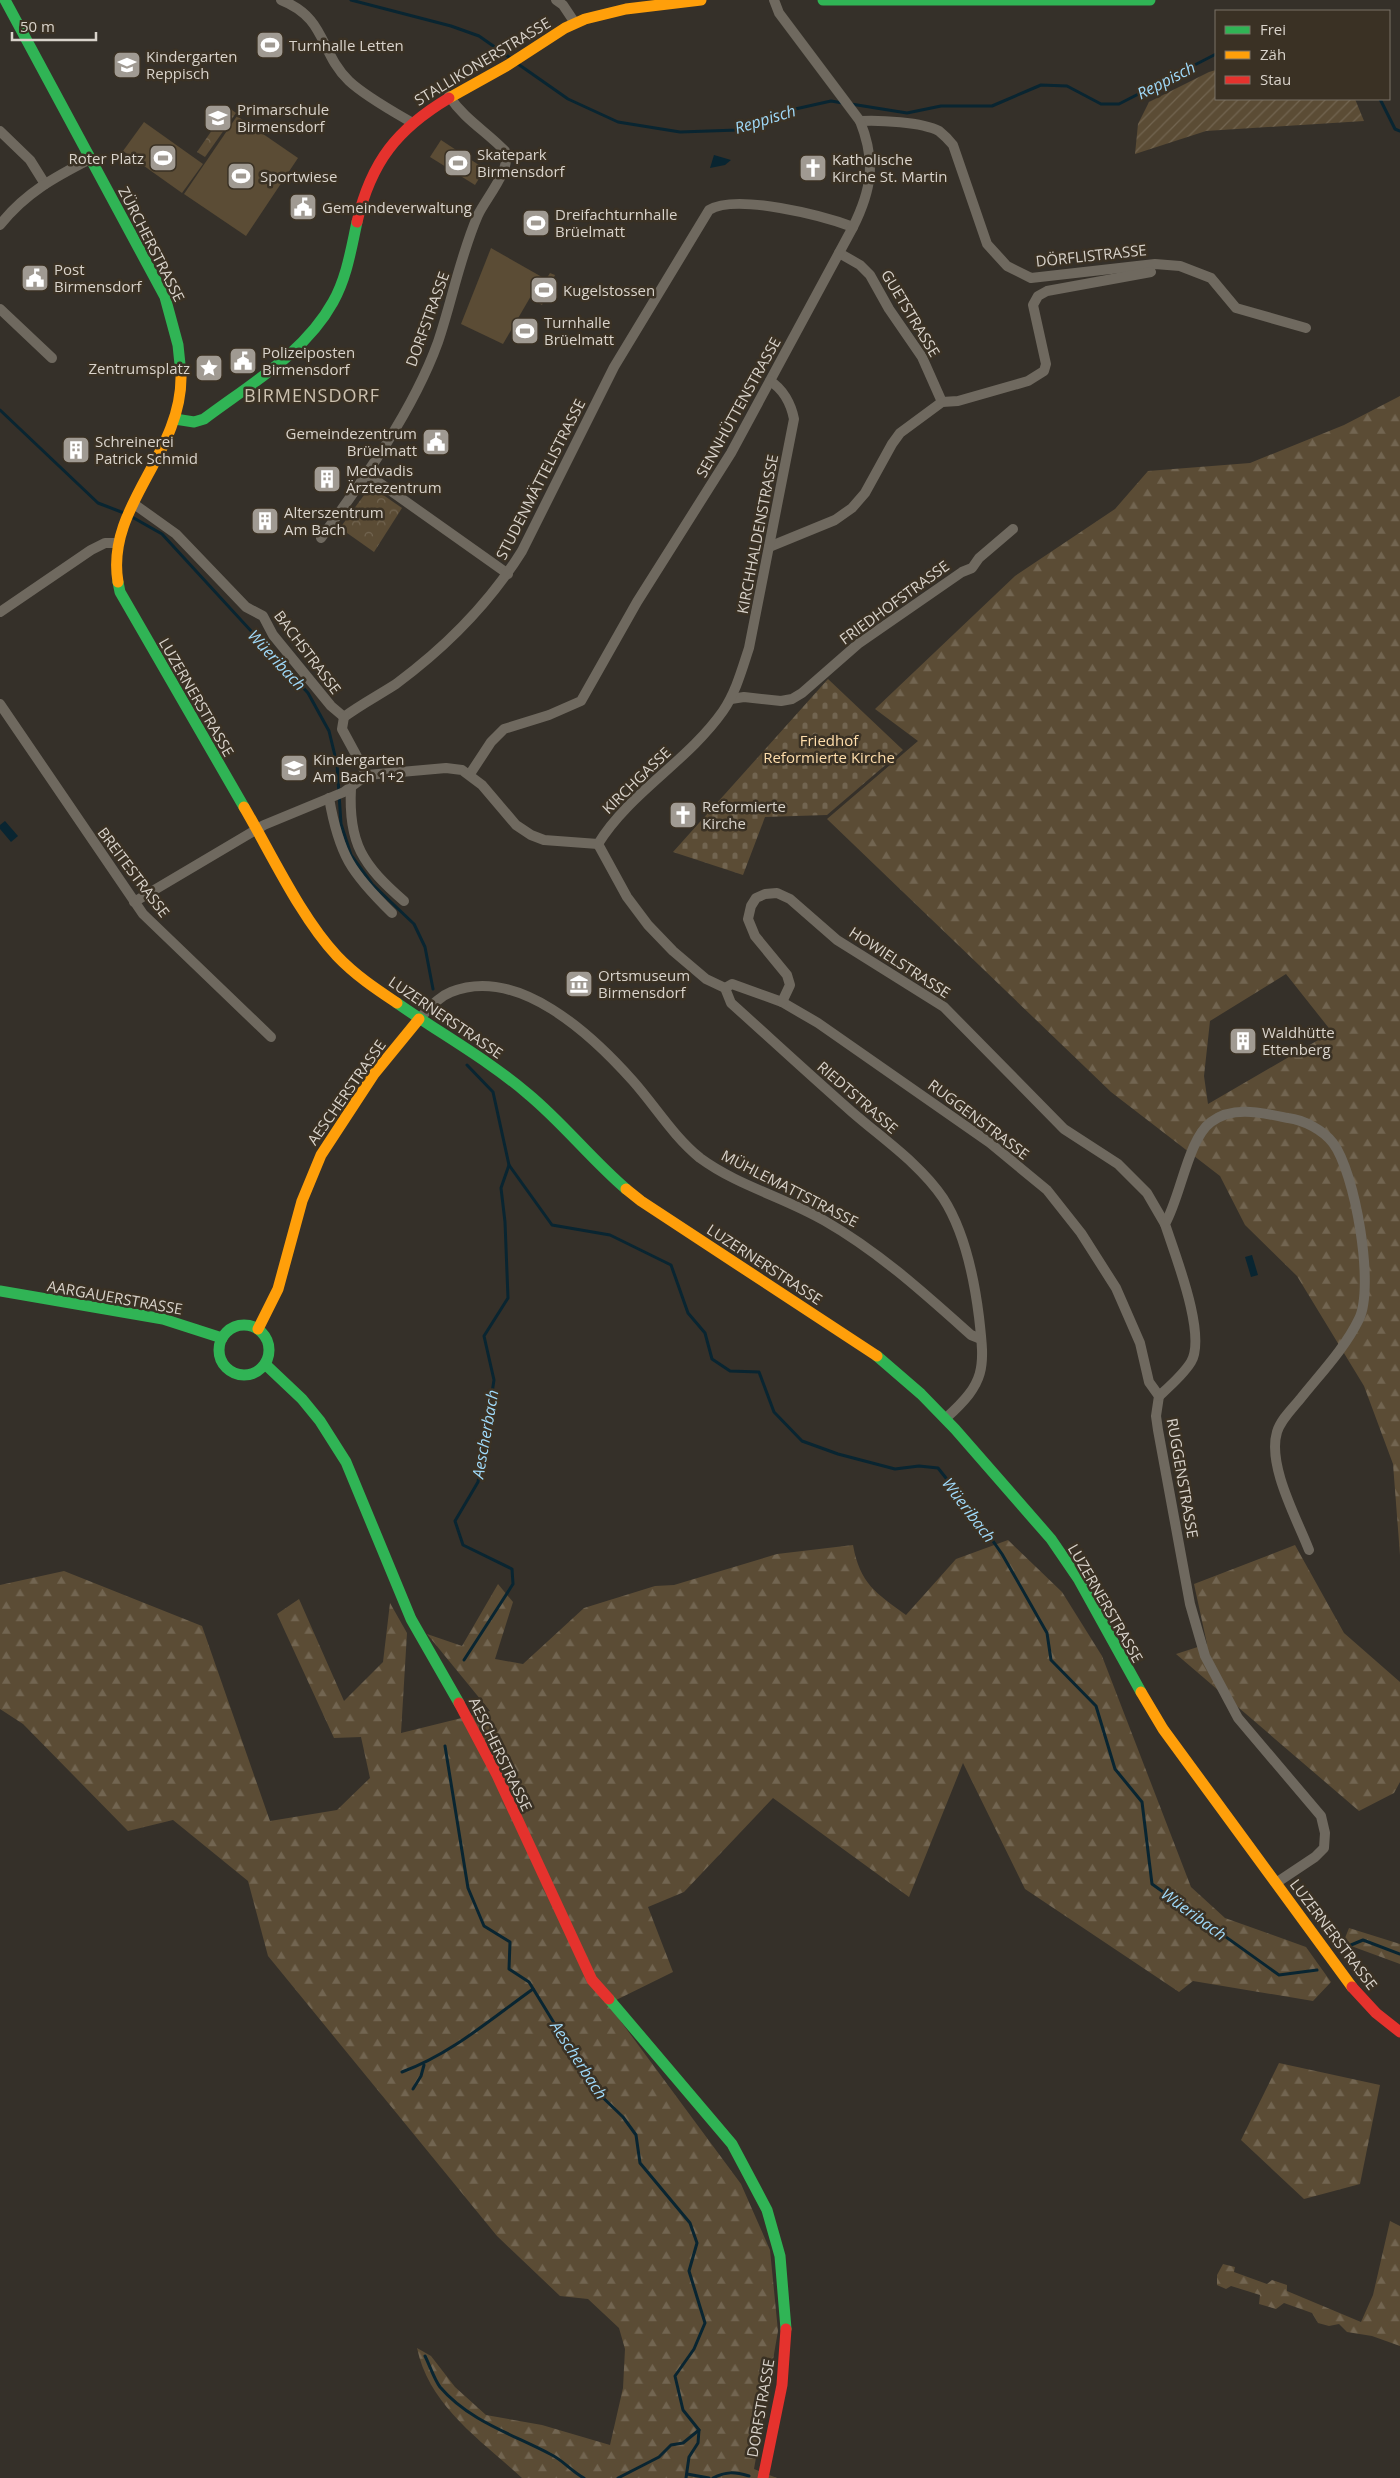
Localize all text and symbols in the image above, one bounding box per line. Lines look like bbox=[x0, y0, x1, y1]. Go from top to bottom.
scale bar bbox=[12, 10, 96, 42]
legend bbox=[1215, 10, 1390, 100]
street label: STALLIKONERSTRASSE bbox=[410, 12, 554, 110]
text: 50 m bbox=[20, 16, 55, 36]
text: Frei bbox=[1260, 19, 1286, 39]
sports icon: Turnhalle Letten bbox=[255, 30, 285, 60]
place label: Turnhalle Letten bbox=[289, 35, 404, 55]
text: Zäh bbox=[1260, 44, 1286, 64]
place label: Kindergarten Reppisch bbox=[146, 46, 237, 83]
school or university icon: Kindergarten Reppisch bbox=[112, 50, 142, 80]
water label: Reppisch bbox=[1133, 56, 1199, 104]
text: Stau bbox=[1260, 69, 1291, 89]
place label: Primarschule Birmensdorf bbox=[237, 99, 329, 136]
water label: Reppisch bbox=[732, 99, 798, 139]
school or university icon: Primarschule Birmensdorf bbox=[203, 103, 233, 133]
sports icon: Roter Platz bbox=[148, 143, 178, 173]
place label: Skatepark Birmensdorf bbox=[477, 144, 566, 181]
place label: Roter Platz bbox=[68, 148, 144, 168]
sports icon: Skatepark Birmensdorf bbox=[443, 148, 473, 178]
place label: Katholische Kirche St. Martin bbox=[832, 149, 948, 186]
church icon: Katholische Kirche St. Martin bbox=[798, 153, 828, 183]
sports icon: Sportwiese bbox=[226, 161, 256, 191]
place label: Sportwiese bbox=[260, 166, 337, 186]
street label: ZÜRCHERSTRASSE bbox=[114, 183, 190, 305]
public building icon: Gemeindeverwaltung bbox=[288, 192, 318, 222]
place label: Gemeindeverwaltung bbox=[322, 197, 472, 217]
place label: Dreifachturnhalle Brüelmatt bbox=[555, 204, 677, 241]
sports icon: Dreifachturnhalle Brüelmatt bbox=[521, 208, 551, 238]
street label: DÖRFLISTRASSE bbox=[1034, 239, 1148, 271]
place label: Post Birmensdorf bbox=[54, 259, 143, 296]
public building icon: Post Birmensdorf bbox=[20, 263, 50, 293]
street label: GUETSTRASSE bbox=[877, 266, 945, 360]
street label: DORFSTRASSE bbox=[401, 269, 453, 369]
sports icon: Kugelstossen bbox=[529, 275, 559, 305]
place label: Kugelstossen bbox=[563, 280, 655, 300]
place label: Turnhalle Brüelmatt bbox=[544, 312, 614, 349]
sports icon: Turnhalle Brüelmatt bbox=[510, 316, 540, 346]
street label: SENNHÜTTENSTRASSE bbox=[691, 333, 785, 481]
place label: Polizeiposten Birmensdorf bbox=[262, 342, 355, 379]
public building icon: Polizeiposten Birmensdorf bbox=[228, 346, 258, 376]
place icon: Zentrumsplatz bbox=[194, 353, 224, 383]
place label: Zentrumsplatz bbox=[88, 358, 190, 378]
district label: BIRMENSDORF bbox=[244, 383, 380, 407]
street label: STUDENMÄTTELISTRASSE bbox=[491, 395, 589, 563]
place label: Gemeindezentrum Brüelmatt bbox=[286, 423, 417, 460]
public building icon: Gemeindezentrum Brüelmatt bbox=[421, 427, 451, 457]
place label: Schreinerei Patrick Schmid bbox=[95, 431, 198, 468]
building icon: Schreinerei Patrick Schmid bbox=[61, 435, 91, 465]
street label: KIRCHHALDENSTRASSE bbox=[732, 453, 782, 615]
place label: Medvadis Ärztezentrum bbox=[346, 460, 442, 497]
building icon: Medvadis Ärztezentrum bbox=[312, 464, 342, 494]
place label: Alterszentrum Am Bach bbox=[284, 502, 384, 539]
building icon: Alterszentrum Am Bach bbox=[250, 506, 280, 536]
street label: FRIEDHOFSTRASSE bbox=[835, 555, 953, 649]
street label: BACHSTRASSE bbox=[270, 606, 346, 698]
water label: Wüeribach bbox=[243, 625, 311, 695]
street label: LUZERNERSTRASSE bbox=[155, 634, 239, 760]
park label: Friedhof Reformierte Kirche bbox=[763, 730, 895, 767]
street label: KIRCHGASSE bbox=[597, 742, 675, 818]
place label: Kindergarten Am Bach 1+2 bbox=[313, 749, 404, 786]
school or university icon: Kindergarten Am Bach 1+2 bbox=[279, 753, 309, 783]
place label: Reformierte Kirche bbox=[702, 796, 786, 833]
church icon: Reformierte Kirche bbox=[668, 800, 698, 830]
street label: BREITESTRASSE bbox=[93, 823, 175, 921]
street label: HOWIELSTRASSE bbox=[846, 922, 954, 1002]
place label: Ortsmuseum Birmensdorf bbox=[598, 965, 690, 1002]
museum icon: Ortsmuseum Birmensdorf bbox=[564, 969, 594, 999]
street label: LUZERNERSTRASSE bbox=[385, 971, 507, 1063]
place label: Waldhütte Ettenberg bbox=[1262, 1022, 1335, 1059]
building icon: Waldhütte Ettenberg bbox=[1228, 1026, 1258, 1056]
street label: AESCHERSTRASSE bbox=[302, 1035, 390, 1149]
street label: RIEDTSTRASSE bbox=[813, 1056, 903, 1138]
street label: RUGGENSTRASSE bbox=[924, 1074, 1034, 1164]
street label: MÜHLEMATTSTRASSE bbox=[718, 1145, 862, 1231]
street label: LUZERNERSTRASSE bbox=[703, 1219, 827, 1309]
street label: AARGAUERSTRASSE bbox=[46, 1275, 184, 1319]
water label: Aescherbach bbox=[466, 1388, 504, 1481]
street label: RUGGENSTRASSE bbox=[1163, 1416, 1203, 1540]
water label: Wüeribach bbox=[937, 1473, 1001, 1547]
street label: LUZERNERSTRASSE bbox=[1064, 1540, 1148, 1666]
street label: AESCHERSTRASSE bbox=[465, 1694, 537, 1814]
street label: LUZERNERSTRASSE bbox=[1286, 1875, 1382, 1993]
water label: Wüeribach bbox=[1157, 1883, 1231, 1945]
water label: Aescherbach bbox=[545, 2016, 613, 2103]
street label: DORFSTRASSE bbox=[742, 2357, 778, 2459]

